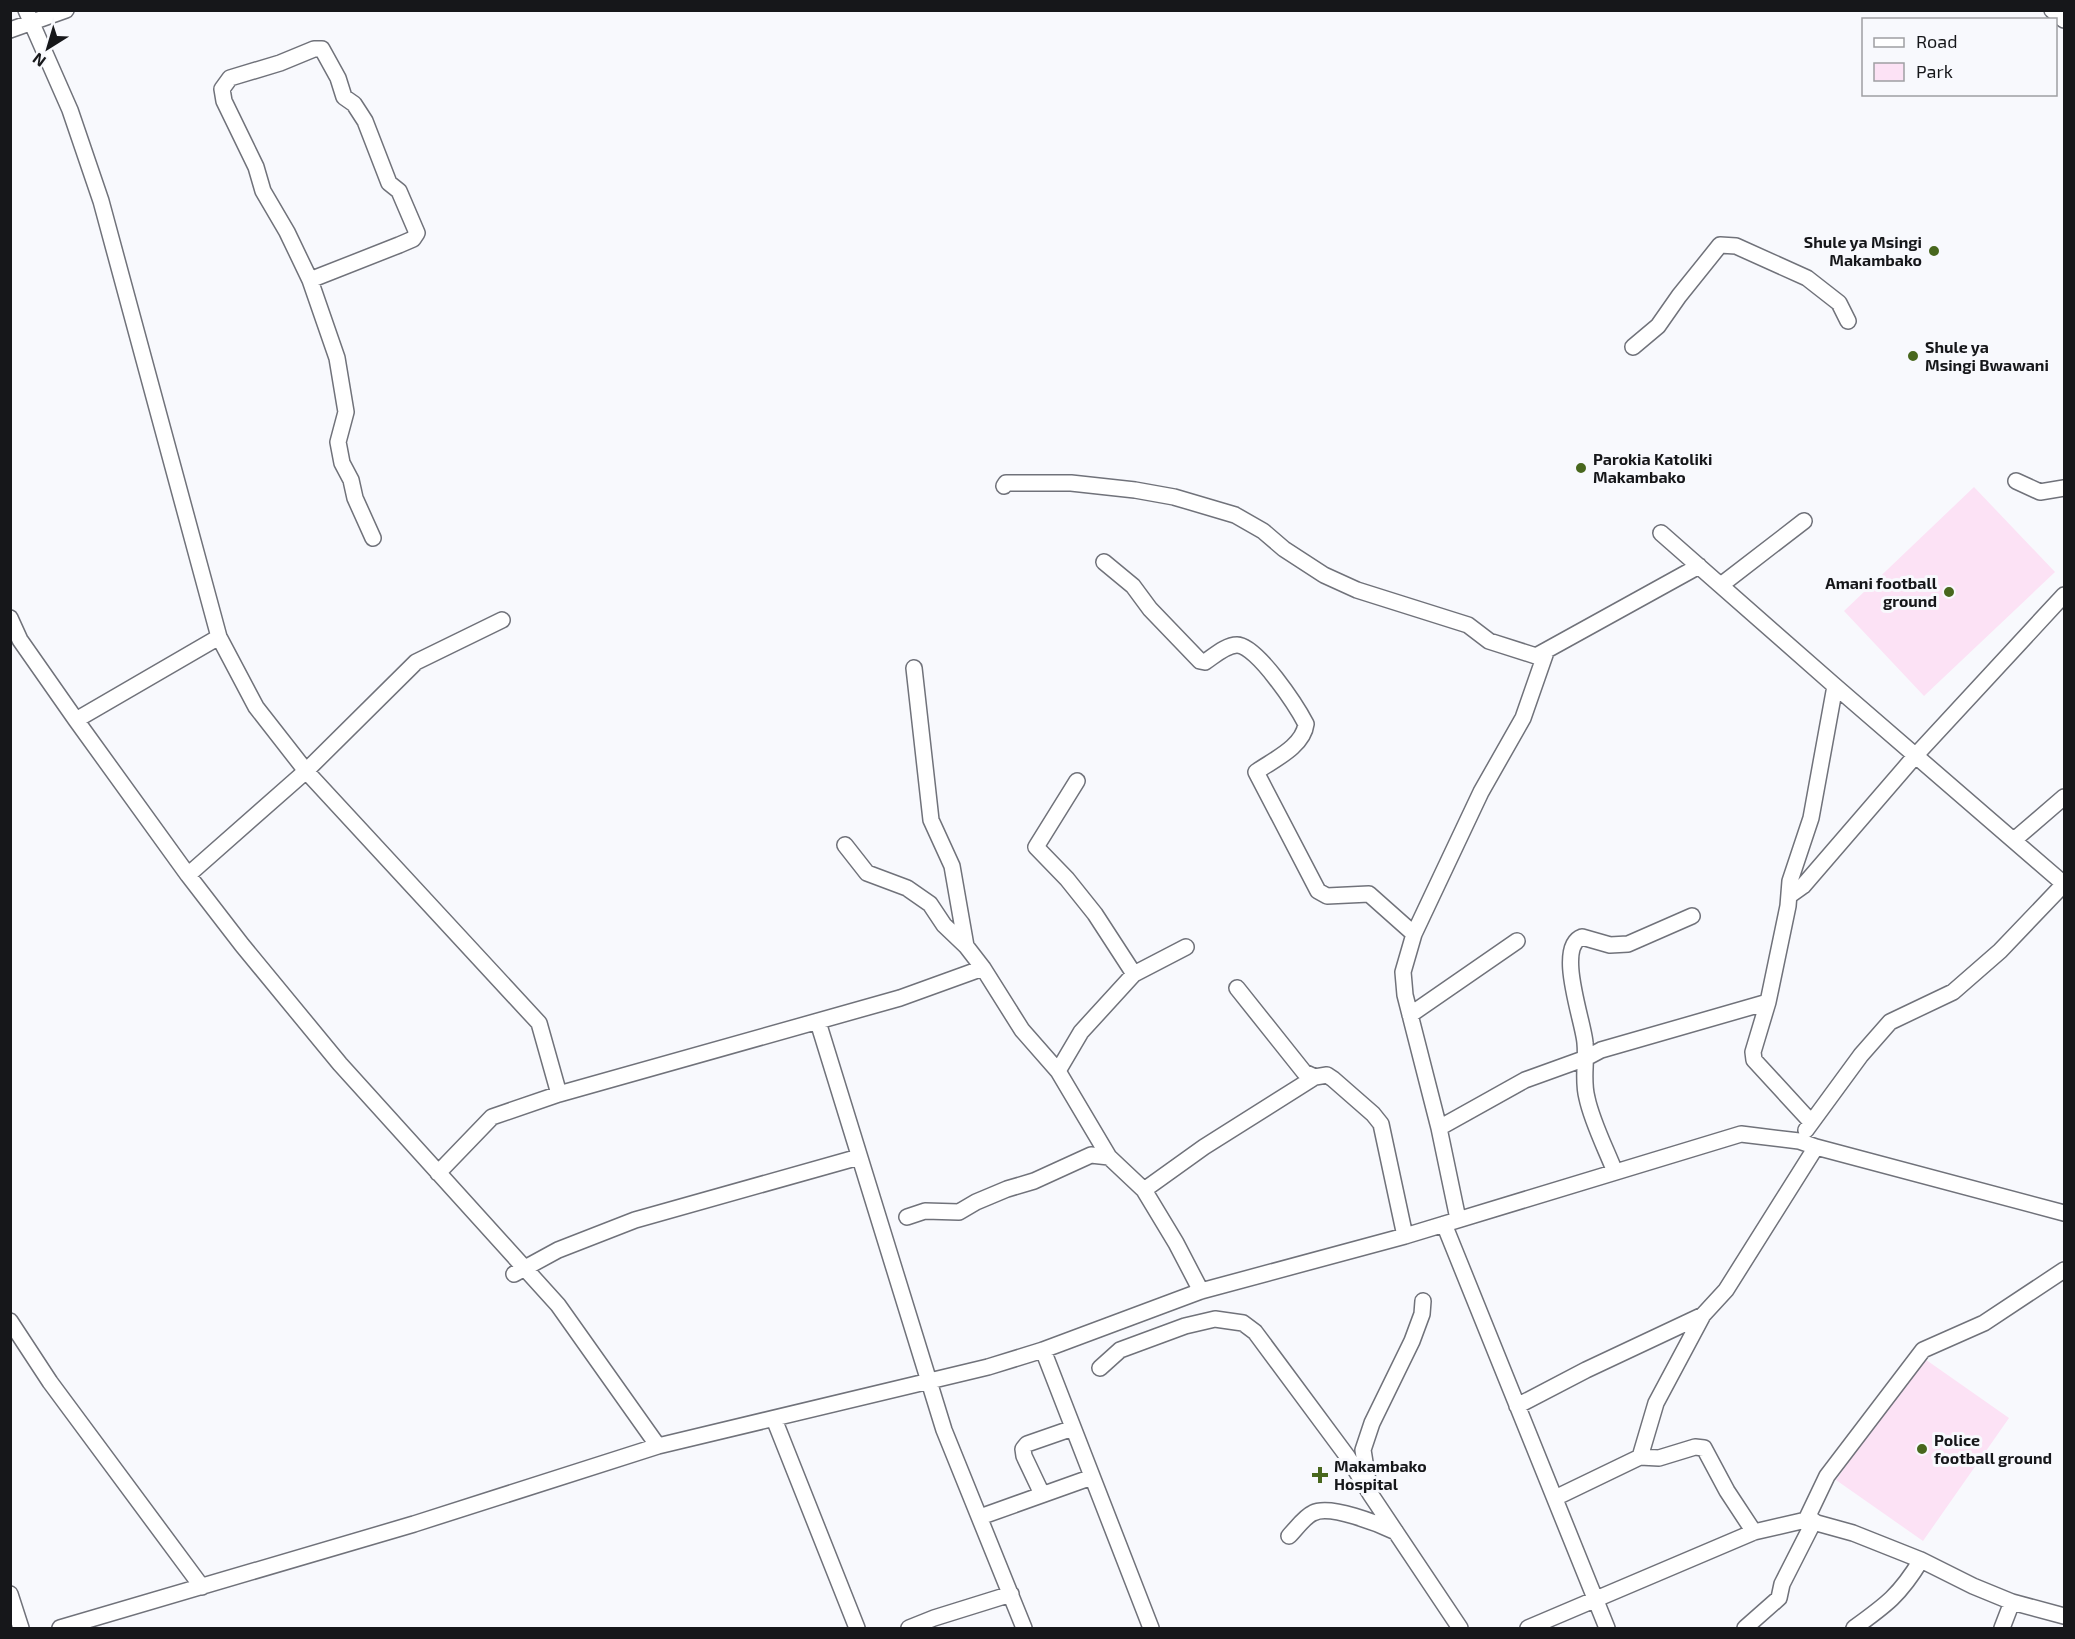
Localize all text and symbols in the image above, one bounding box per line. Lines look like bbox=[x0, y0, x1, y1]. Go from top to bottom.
north arrow bbox=[18, 18, 78, 78]
legend bbox=[1862, 18, 2057, 96]
text: Road bbox=[1916, 30, 1957, 52]
text: N bbox=[28, 49, 49, 71]
text: Park bbox=[1916, 60, 1953, 82]
place label: Shule ya Msingi Makambako bbox=[1804, 232, 1922, 269]
marker: Shule ya Msingi Makambako bbox=[1927, 244, 1941, 258]
place label: Shule ya Msingi Bwawani bbox=[1925, 337, 2049, 374]
marker: Shule ya Msingi Bwawani bbox=[1906, 349, 1920, 363]
place label: Parokia Katoliki Makambako bbox=[1593, 449, 1712, 486]
marker: Parokia Katoliki Makambako bbox=[1574, 461, 1588, 475]
place label: Amani football ground bbox=[1825, 573, 1938, 610]
marker: Amani football ground bbox=[1942, 585, 1956, 599]
place label: Police football ground bbox=[1934, 1430, 2052, 1467]
marker: Police football ground bbox=[1915, 1442, 1929, 1456]
place label: Makambako Hospital bbox=[1334, 1456, 1427, 1493]
marker: Makambako Hospital bbox=[1311, 1466, 1329, 1484]

